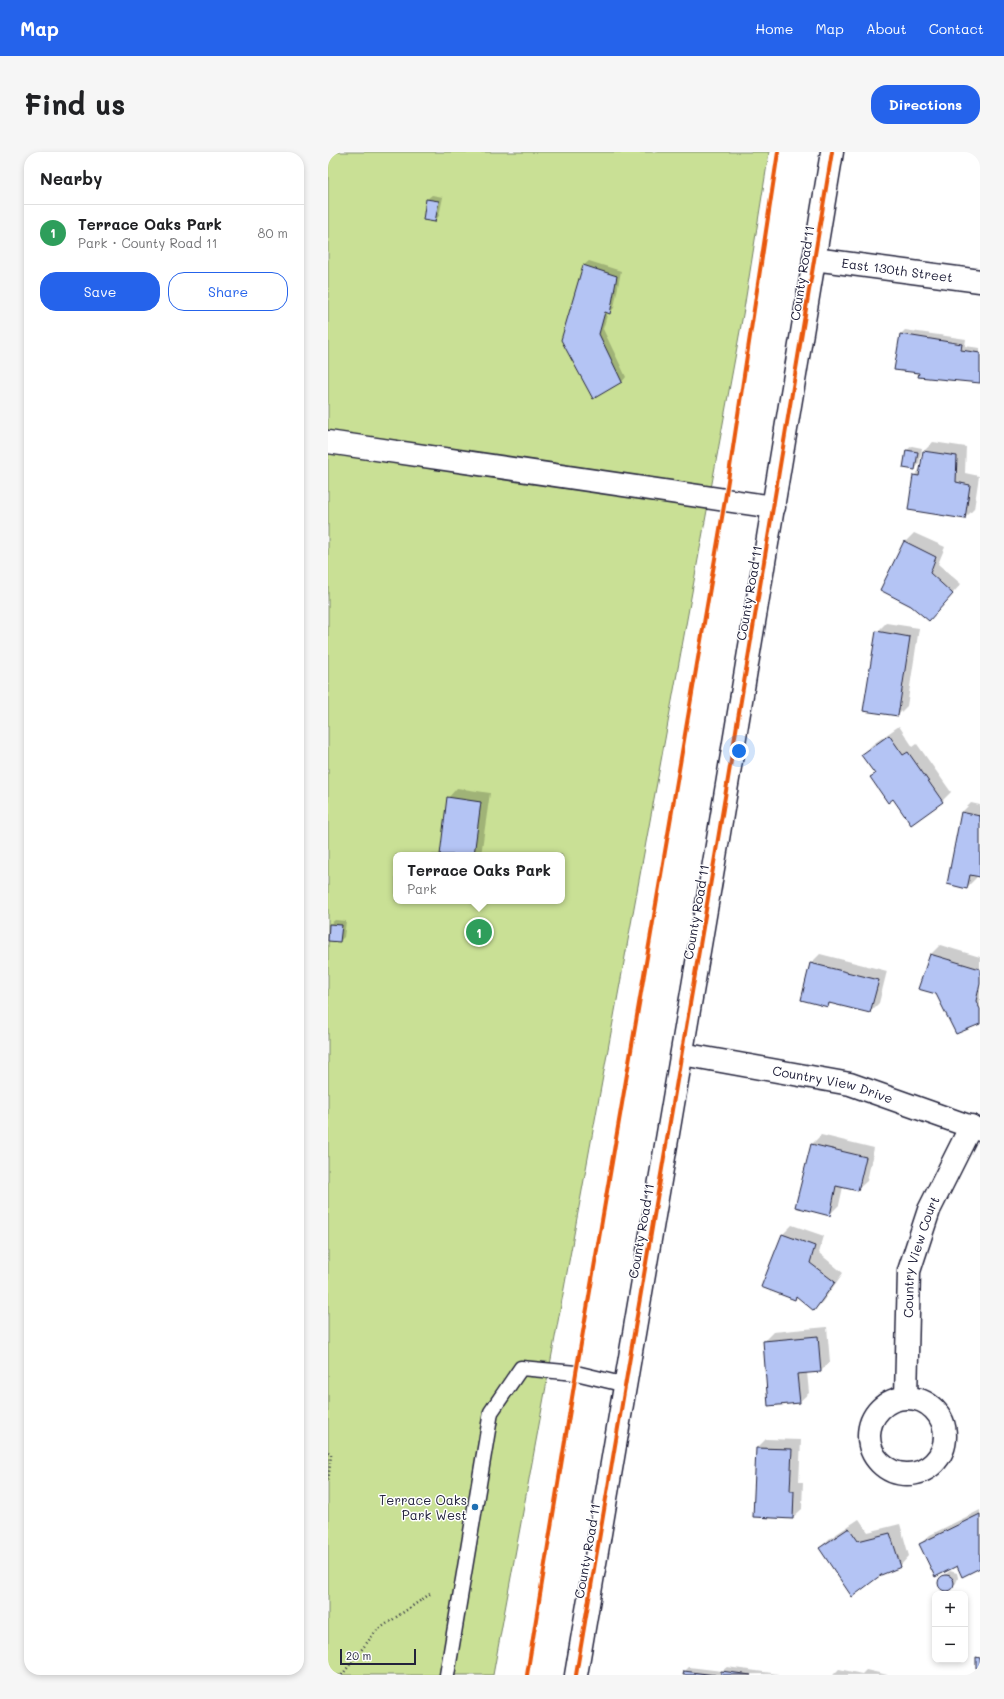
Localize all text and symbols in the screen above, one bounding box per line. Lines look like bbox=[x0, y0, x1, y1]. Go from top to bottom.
text: Map bbox=[20, 16, 59, 41]
text: Home bbox=[755, 19, 793, 38]
text: Map bbox=[815, 19, 844, 38]
text: About bbox=[866, 19, 907, 38]
text: Contact bbox=[929, 19, 984, 38]
button: Directions bbox=[871, 85, 980, 124]
text: Find us bbox=[24, 86, 125, 122]
text: Nearby bbox=[40, 167, 102, 189]
text: Terrace Oaks Park bbox=[78, 214, 222, 234]
text: 1 bbox=[50, 224, 56, 241]
text: 80 m bbox=[258, 224, 288, 241]
street label: County Road 11 bbox=[786, 224, 817, 322]
text: Park · County Road 11 bbox=[78, 234, 218, 251]
street label: East 130th Street bbox=[841, 254, 954, 285]
button: Save bbox=[40, 272, 160, 311]
button: Share bbox=[168, 272, 288, 311]
street label: County Road 11 bbox=[732, 544, 765, 642]
your location bbox=[729, 741, 749, 761]
popup bbox=[393, 852, 565, 904]
text: Terrace Oaks Park bbox=[407, 860, 551, 880]
street label: County Road 11 bbox=[679, 863, 712, 961]
text: Park bbox=[407, 880, 437, 897]
pin: 1 bbox=[466, 917, 492, 947]
street label: Country View Drive bbox=[771, 1061, 896, 1107]
street label: County Road 11 bbox=[624, 1182, 657, 1280]
street label: Country View Court bbox=[899, 1193, 943, 1318]
place label: Terrace Oaks Park West bbox=[379, 1491, 467, 1523]
marker: Terrace Oaks Park West bbox=[470, 1502, 480, 1512]
street label: County Road 11 bbox=[570, 1502, 603, 1600]
map controls bbox=[932, 1591, 968, 1663]
button: + bbox=[932, 1591, 968, 1627]
button: − bbox=[932, 1627, 968, 1663]
scale bar bbox=[340, 1647, 416, 1666]
text: 20 m bbox=[346, 1648, 371, 1663]

